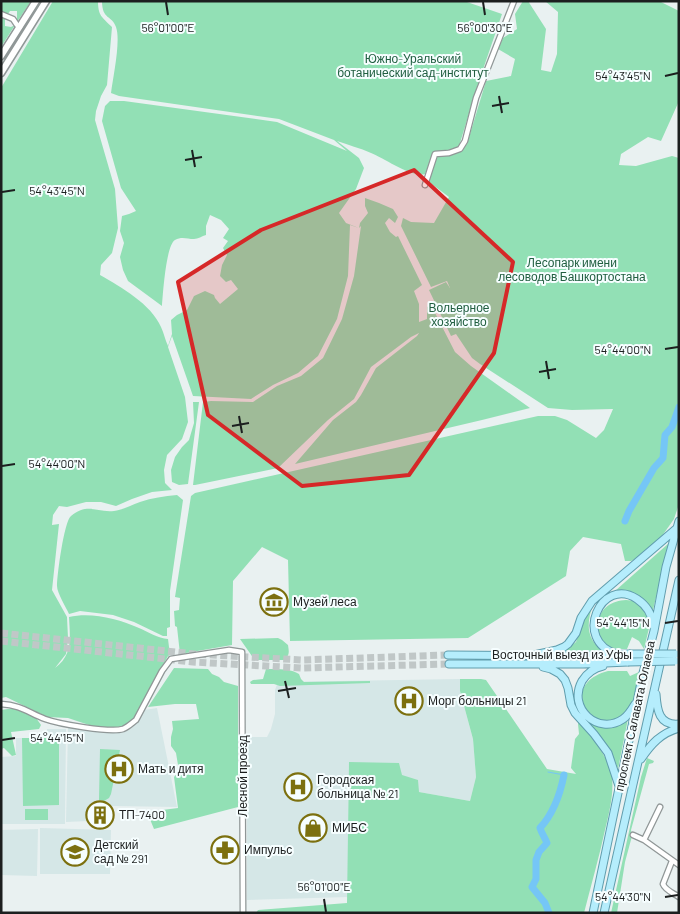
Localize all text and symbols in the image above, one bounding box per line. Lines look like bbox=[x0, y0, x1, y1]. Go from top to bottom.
text: 56°01'00"E bbox=[141, 20, 195, 34]
text: 56°00'30"E bbox=[457, 20, 513, 34]
park label: Южно-Уральский ботанический сад-институт bbox=[337, 51, 489, 80]
text: 54°43'45"N bbox=[595, 68, 651, 82]
text: 54°43'45"N bbox=[29, 183, 85, 197]
park label: Лесопарк имени лесоводов Башкортостана bbox=[498, 255, 646, 284]
park label: Вольерное хозяйство bbox=[429, 300, 490, 328]
text: 54°44'00"N bbox=[595, 342, 651, 356]
text: 54°44'00"N bbox=[29, 456, 85, 470]
museum icon: Музей леса bbox=[259, 587, 289, 617]
place label: Музей леса bbox=[293, 594, 357, 609]
text: 54°44'15"N bbox=[596, 615, 650, 629]
street label: проспект Салавата Юлаева bbox=[611, 639, 658, 792]
street label: Восточный выезд из Уфы bbox=[492, 647, 632, 662]
hospital icon: Морг больницы 21 bbox=[394, 686, 424, 716]
place label: Морг больницы 21 bbox=[428, 693, 527, 708]
text: 54°44'15"N bbox=[30, 730, 84, 744]
street label: Лесной проезд bbox=[235, 735, 250, 817]
hospital icon: Мать и дитя bbox=[104, 754, 134, 784]
place label: Мать и дитя bbox=[138, 761, 204, 776]
hospital icon: Городская больница № 21 bbox=[283, 772, 313, 802]
place label: Городская больница № 21 bbox=[317, 772, 399, 801]
building icon: ТП-7400 bbox=[85, 800, 115, 830]
place label: ТП-7400 bbox=[119, 807, 165, 821]
shop icon: МИБС bbox=[298, 813, 328, 843]
place label: МИБС bbox=[332, 820, 367, 834]
pharmacy icon: Импульс bbox=[210, 835, 240, 865]
school or university icon: Детский сад № 291 bbox=[60, 837, 90, 867]
place label: Детский сад № 291 bbox=[94, 837, 148, 866]
place label: Импульс bbox=[244, 842, 292, 857]
text: 56°01'00"E bbox=[297, 879, 351, 893]
text: 54°44'30"N bbox=[595, 889, 651, 903]

